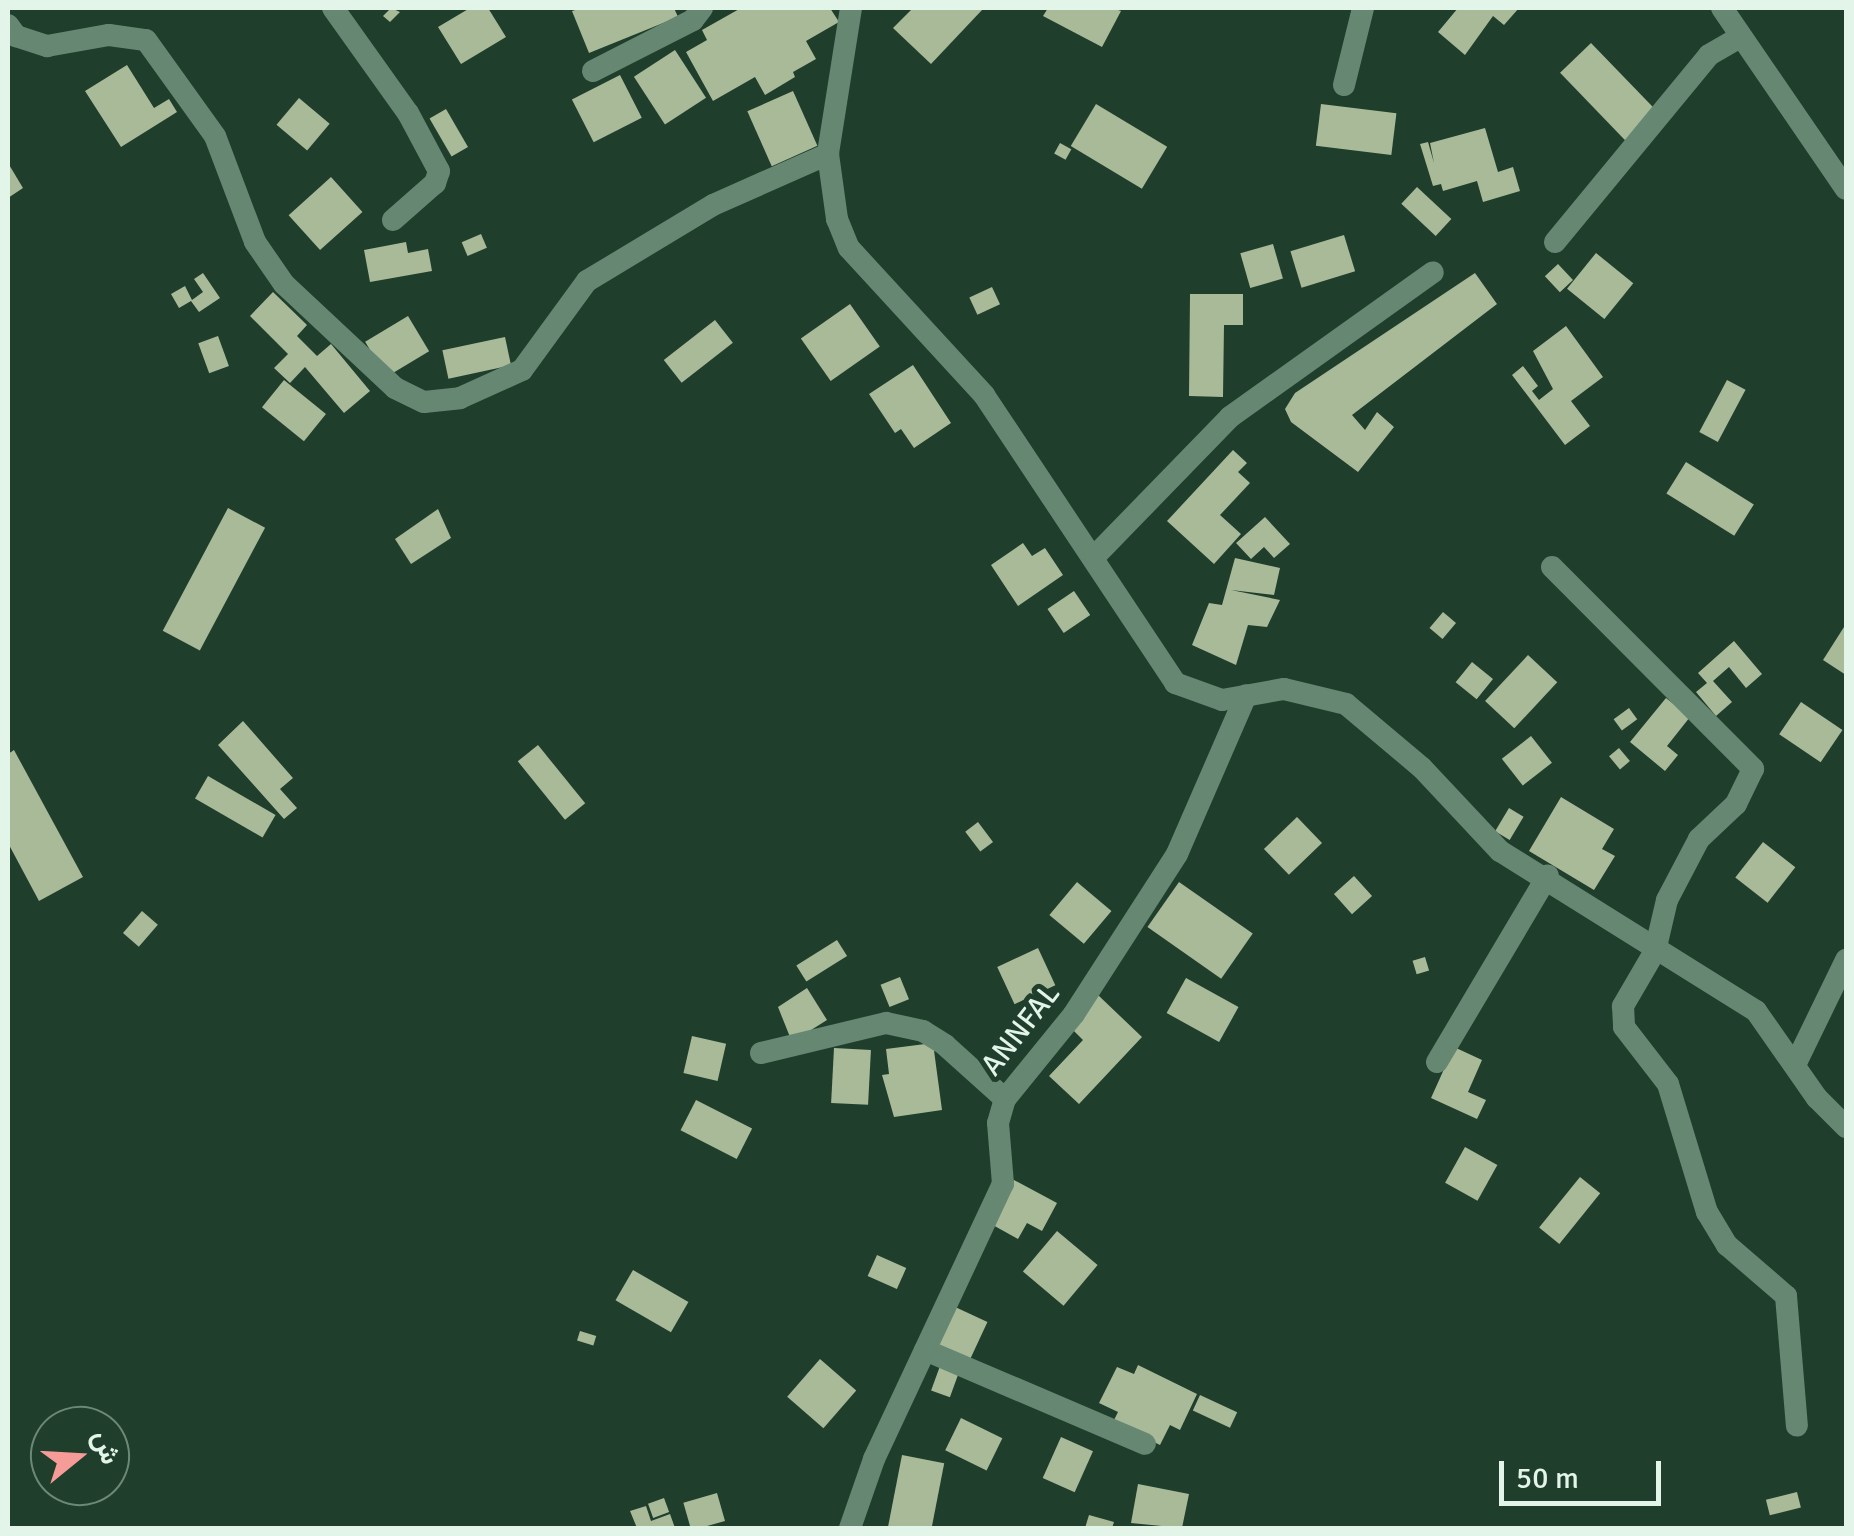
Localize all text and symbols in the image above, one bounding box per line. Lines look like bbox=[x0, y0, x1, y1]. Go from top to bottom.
street label: ANNFAL bbox=[974, 977, 1068, 1083]
north arrow bbox=[30, 1406, 130, 1506]
text: ش bbox=[85, 1426, 128, 1469]
scale bar bbox=[1504, 1441, 1666, 1503]
text: 50 m bbox=[1516, 1460, 1579, 1497]

